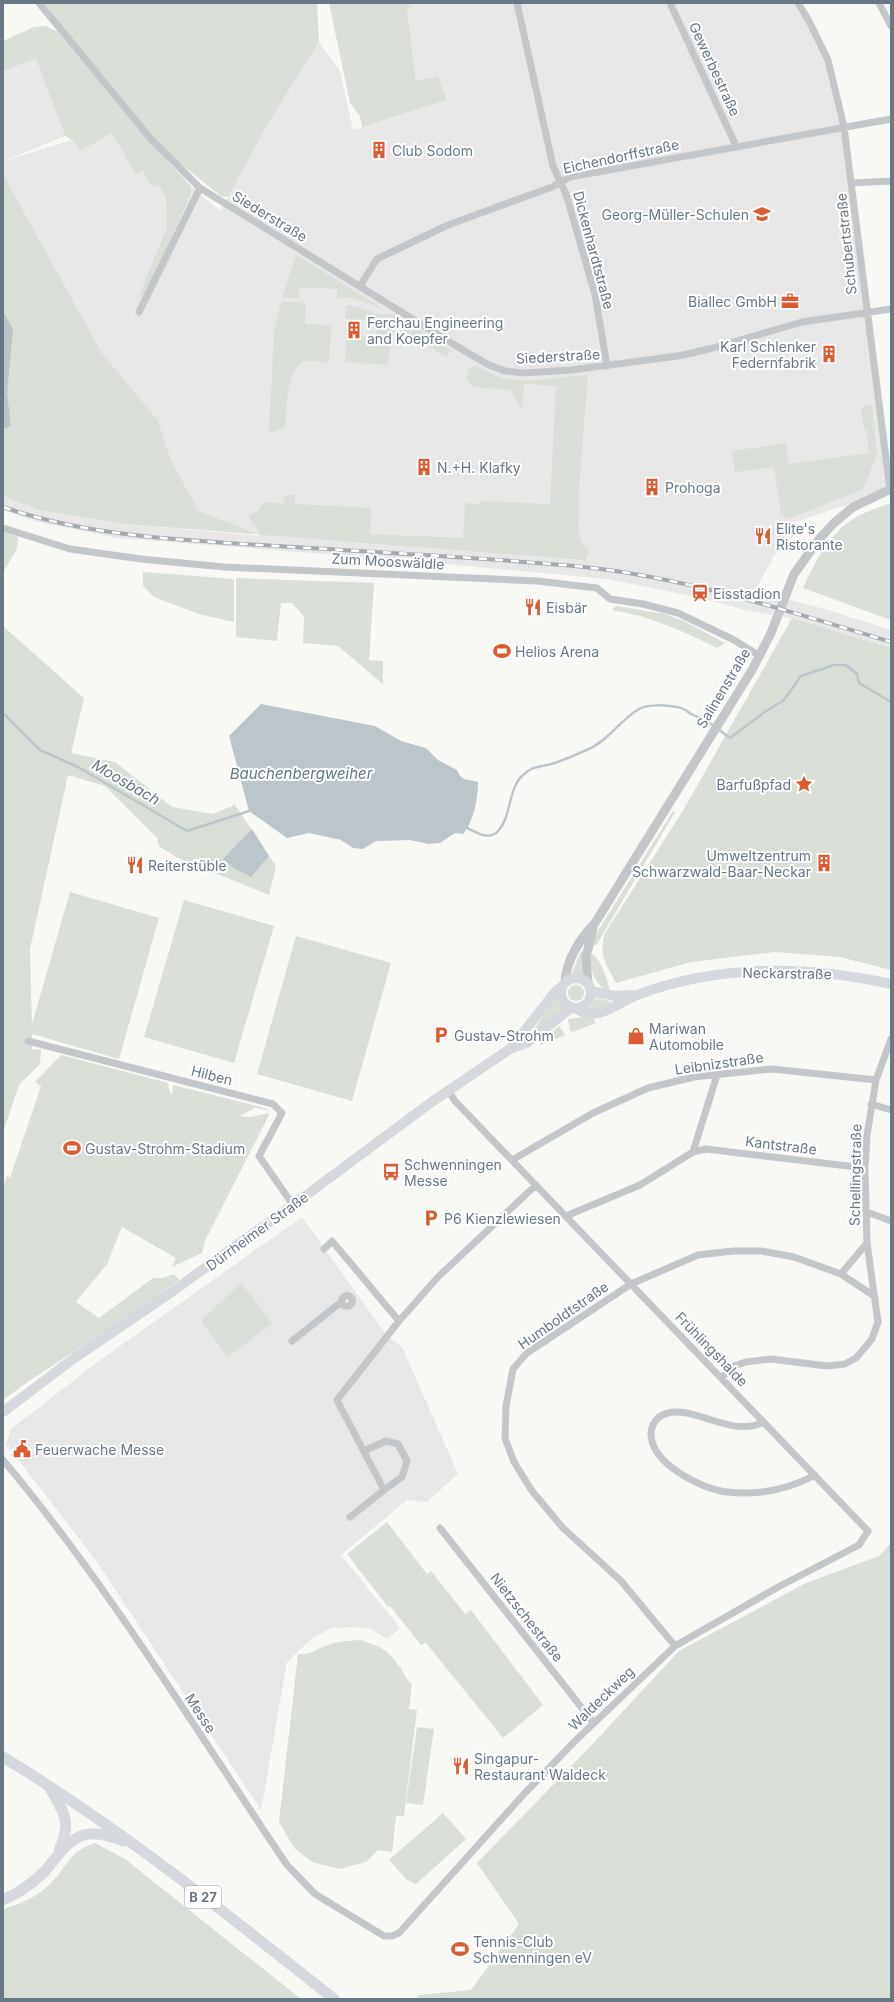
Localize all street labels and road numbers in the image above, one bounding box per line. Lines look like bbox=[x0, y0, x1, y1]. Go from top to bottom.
street label: Gewerbestraße bbox=[686, 19, 744, 119]
street label: Eichendorffstraße bbox=[561, 135, 681, 177]
street label: Siederstraße bbox=[229, 187, 311, 245]
street label: Dickenhardtstraße bbox=[570, 189, 618, 311]
street label: Schubertstraße bbox=[832, 192, 860, 296]
street label: Siederstraße bbox=[515, 345, 601, 367]
street label: Zum Mooswäldle bbox=[331, 550, 445, 572]
street label: Salinenstraße bbox=[692, 645, 754, 731]
street label: Neckarstraße bbox=[742, 964, 832, 982]
street label: Leibnizstraße bbox=[674, 1048, 764, 1078]
street label: Hilben bbox=[189, 1062, 235, 1088]
street label: Schellingstraße bbox=[846, 1124, 864, 1226]
street label: Kantstraße bbox=[744, 1132, 818, 1158]
street label: Dürrheimer Straße bbox=[203, 1188, 311, 1274]
street label: Humboldtstraße bbox=[515, 1278, 611, 1352]
street label: Frühlingshalde bbox=[672, 1308, 752, 1390]
street label: Nietzschestraße bbox=[487, 1569, 567, 1665]
street label: Waldeckweg bbox=[565, 1662, 637, 1734]
street label: Messe bbox=[182, 1690, 220, 1736]
road number: B 27 bbox=[185, 1886, 221, 1908]

